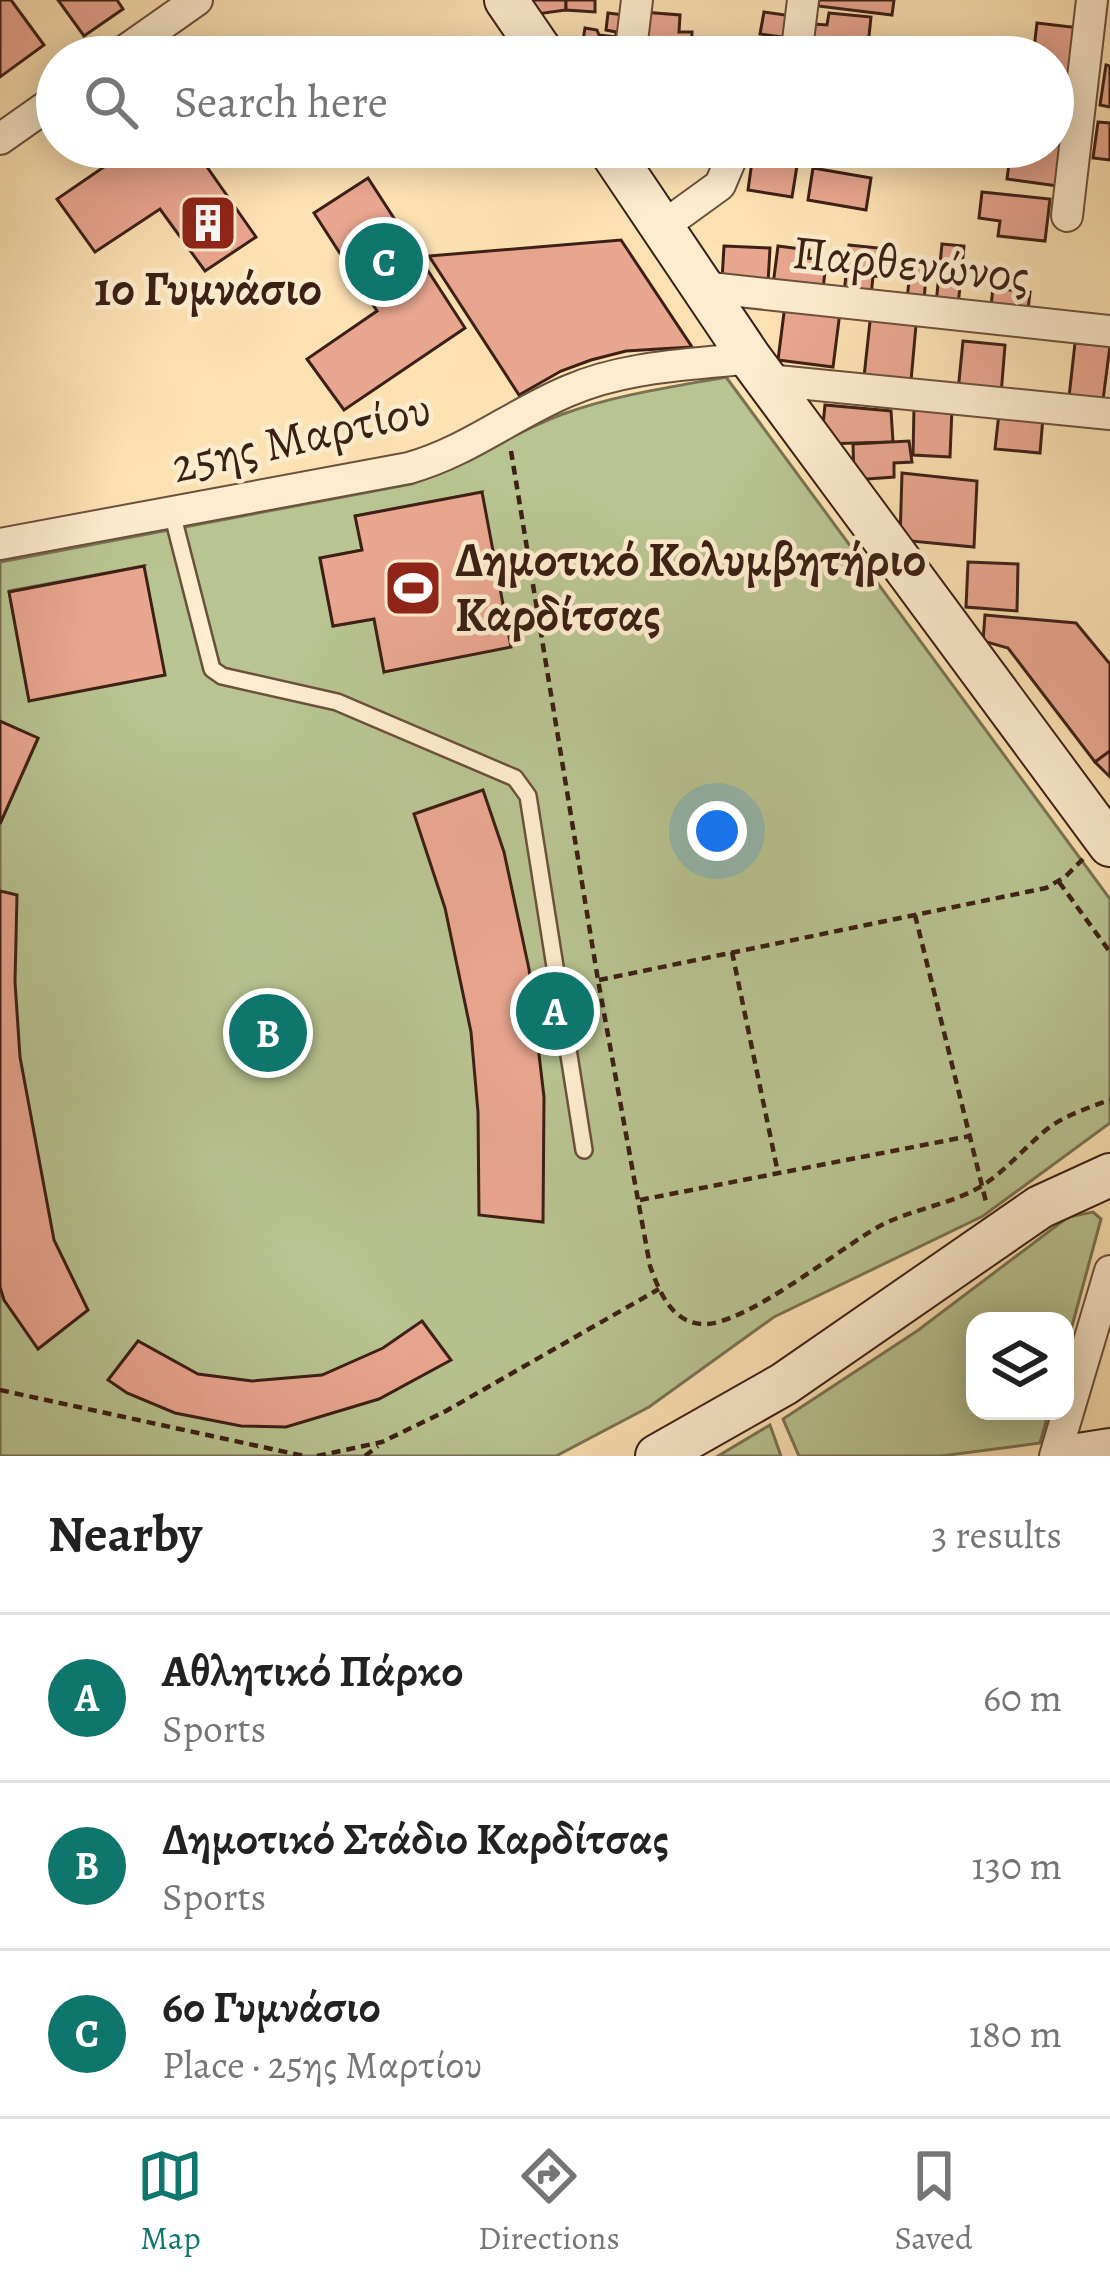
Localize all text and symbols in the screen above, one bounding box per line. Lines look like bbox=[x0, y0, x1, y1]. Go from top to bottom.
search box bbox=[36, 36, 1074, 168]
icon: search bbox=[78, 69, 144, 135]
text: Search here bbox=[174, 71, 388, 133]
building icon: 1ο Γυμνάσιο bbox=[177, 192, 239, 254]
pin: C bbox=[345, 217, 423, 307]
street label: Παρθενώνος bbox=[789, 219, 1033, 309]
place label: 1ο Γυμνάσιο bbox=[94, 256, 322, 322]
street label: 25ης Μαρτίου bbox=[165, 375, 437, 499]
place label: Δημοτικό Κολυμβητήριο Καρδίτσας bbox=[455, 527, 926, 648]
sports icon: Δημοτικό Κολυμβητήριο Καρδίτσας bbox=[382, 557, 444, 619]
your location bbox=[687, 801, 747, 861]
pin: A bbox=[516, 966, 594, 1056]
pin: B bbox=[229, 988, 307, 1078]
map controls bbox=[966, 1312, 1074, 1420]
button: layers bbox=[966, 1312, 1074, 1420]
text: Nearby bbox=[48, 1499, 202, 1569]
text: 3 results bbox=[931, 1508, 1062, 1561]
text: Αθλητικό Πάρκο bbox=[162, 1640, 464, 1702]
text: A bbox=[75, 1671, 99, 1724]
text: 60 m bbox=[983, 1671, 1062, 1724]
text: Sports bbox=[162, 1702, 266, 1755]
text: Δημοτικό Στάδιο Καρδίτσας bbox=[162, 1808, 669, 1870]
text: B bbox=[75, 1839, 99, 1892]
text: 130 m bbox=[971, 1839, 1062, 1892]
text: Sports bbox=[162, 1870, 266, 1923]
text: 6ο Γυμνάσιο bbox=[162, 1976, 381, 2038]
text: C bbox=[75, 2007, 99, 2060]
text: 180 m bbox=[969, 2007, 1062, 2060]
text: Place · 25ης Μαρτίου bbox=[162, 2038, 482, 2091]
tab: Map bbox=[137, 2143, 203, 2260]
tab: Directions bbox=[478, 2143, 620, 2260]
tab: Saved bbox=[894, 2143, 973, 2260]

